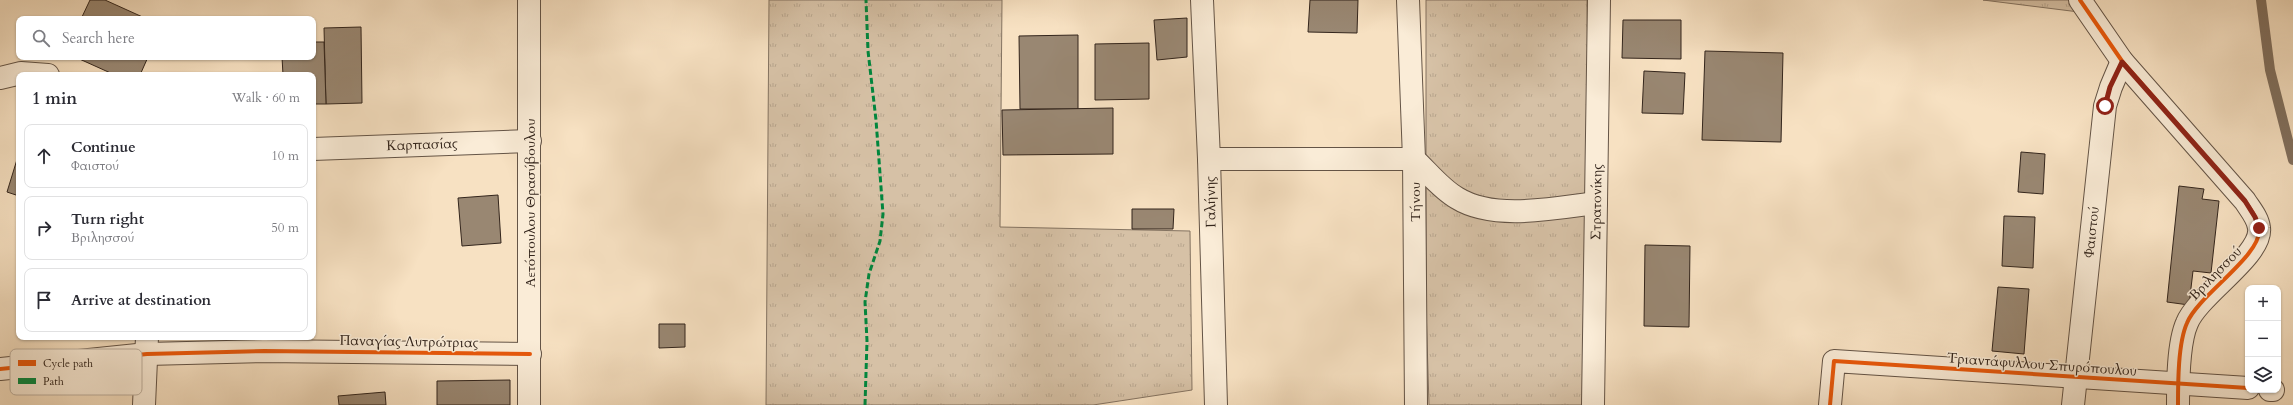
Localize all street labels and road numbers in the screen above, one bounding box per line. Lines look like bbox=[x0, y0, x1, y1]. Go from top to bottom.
street label: Αετόπουλου Θρασύβουλου bbox=[521, 119, 540, 287]
street label: Καρπασίας bbox=[386, 134, 458, 155]
street label: Στρατονίκης bbox=[1586, 164, 1607, 240]
street label: Γαλήνης bbox=[1201, 176, 1220, 228]
street label: Τήνου bbox=[1406, 182, 1425, 222]
street label: Φαιστού bbox=[2079, 205, 2104, 259]
street label: Βριλησσού bbox=[2185, 242, 2246, 304]
street label: Παναγίας Λυτρώτριας bbox=[339, 331, 479, 352]
street label: Τριαντάφυλλου Σπυρόπουλου bbox=[1946, 348, 2138, 381]

